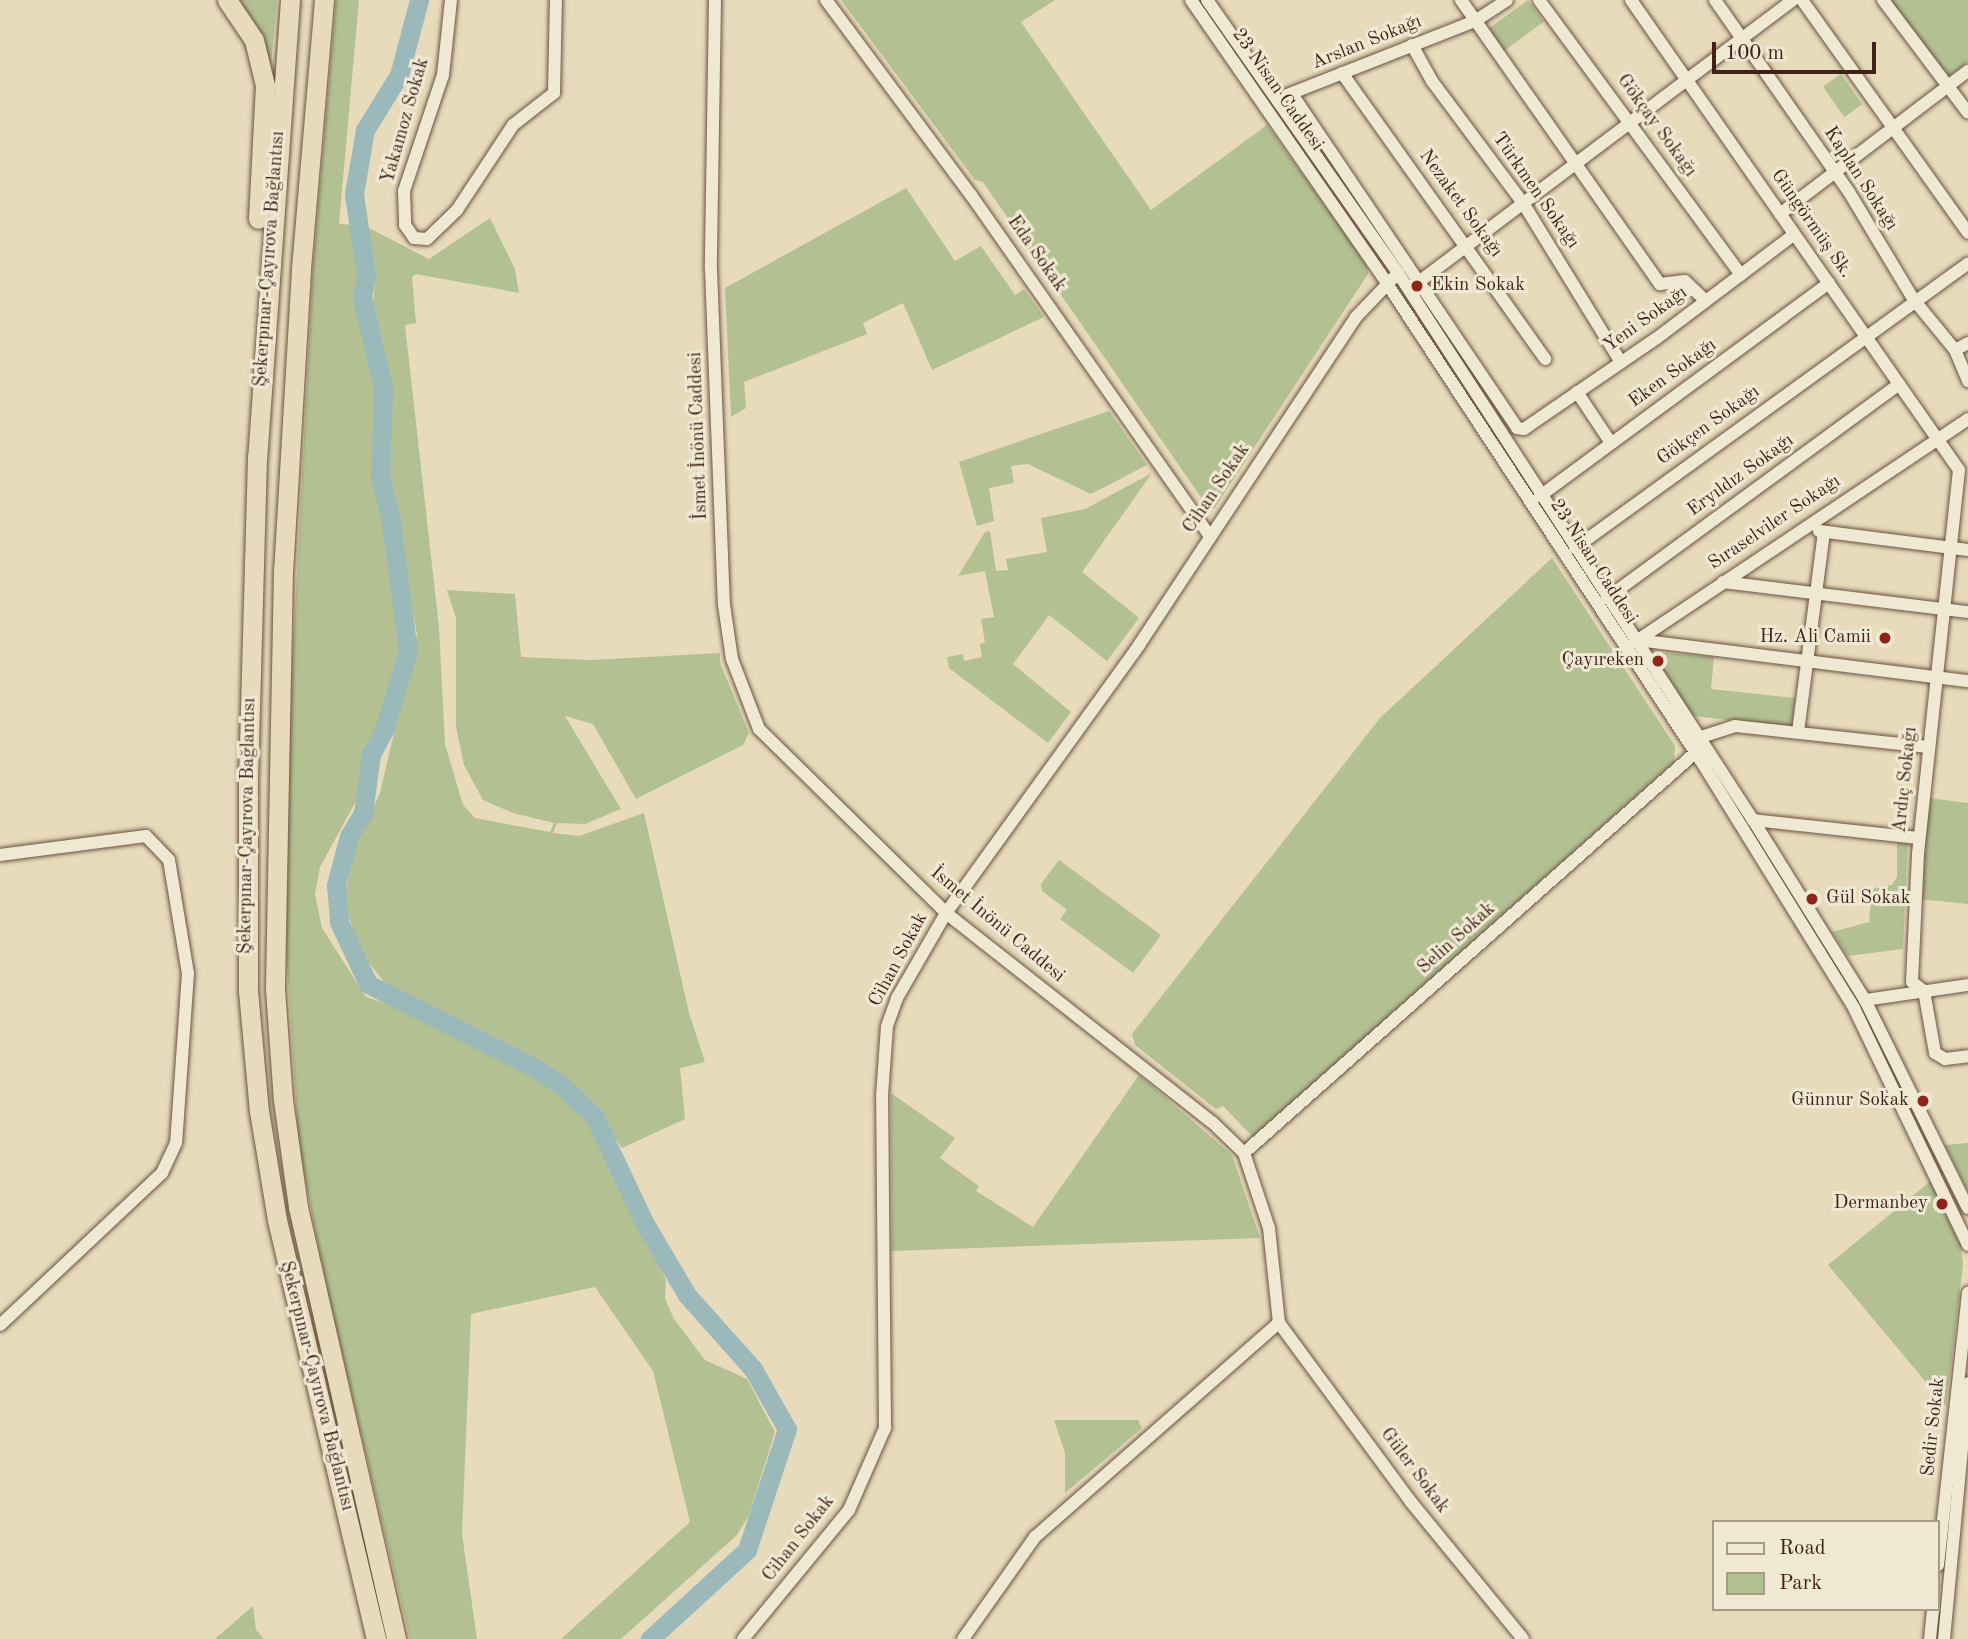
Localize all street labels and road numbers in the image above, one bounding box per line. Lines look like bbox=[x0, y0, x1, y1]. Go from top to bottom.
street label: Arslan Sokağı bbox=[1309, 11, 1425, 75]
street label: 23 Nisan Caddesi bbox=[1226, 24, 1328, 156]
street label: Yakamoz Sokak bbox=[377, 55, 435, 187]
street label: Gökçay Sokağı bbox=[1611, 70, 1701, 182]
street label: Kaplan Sokağı bbox=[1818, 123, 1902, 235]
street label: Türkmen Sokağı bbox=[1486, 128, 1584, 254]
street label: Şekerpınar-Çayırova Bağlantısı bbox=[250, 130, 290, 388]
street label: Nezaket Sokağı bbox=[1413, 146, 1507, 262]
street label: Güngörmüş Sk. bbox=[1765, 165, 1857, 283]
street label: Eda Sokak bbox=[1001, 211, 1071, 297]
street label: Yeni Sokağı bbox=[1600, 282, 1692, 358]
street label: Eken Sokağı bbox=[1625, 334, 1721, 414]
street label: İsmet İnönü Caddesi bbox=[685, 351, 713, 521]
street label: Gökçen Sokağı bbox=[1653, 381, 1765, 471]
street label: Eryıldız Sokağı bbox=[1683, 430, 1799, 522]
street label: Cihan Sokak bbox=[1179, 440, 1255, 538]
street label: Sıraselviler Sokağı bbox=[1705, 470, 1845, 576]
street label: 23 Nisan Caddesi bbox=[1544, 495, 1642, 629]
street label: Şekerpınar-Çayırova Bağlantısı bbox=[234, 697, 262, 955]
street label: Ardıç Sokağı bbox=[1889, 726, 1923, 834]
street label: İsmet İnönü Caddesi bbox=[925, 862, 1069, 988]
street label: Selin Sokak bbox=[1413, 898, 1501, 980]
street label: Cihan Sokak bbox=[865, 909, 933, 1011]
street label: Şekerpınar-Çayırova Bağlantısı bbox=[274, 1259, 358, 1513]
street label: Sedir Sokak bbox=[1917, 1377, 1951, 1477]
street label: Güler Sokak bbox=[1374, 1424, 1454, 1518]
street label: Cihan Sokak bbox=[758, 1491, 840, 1587]

